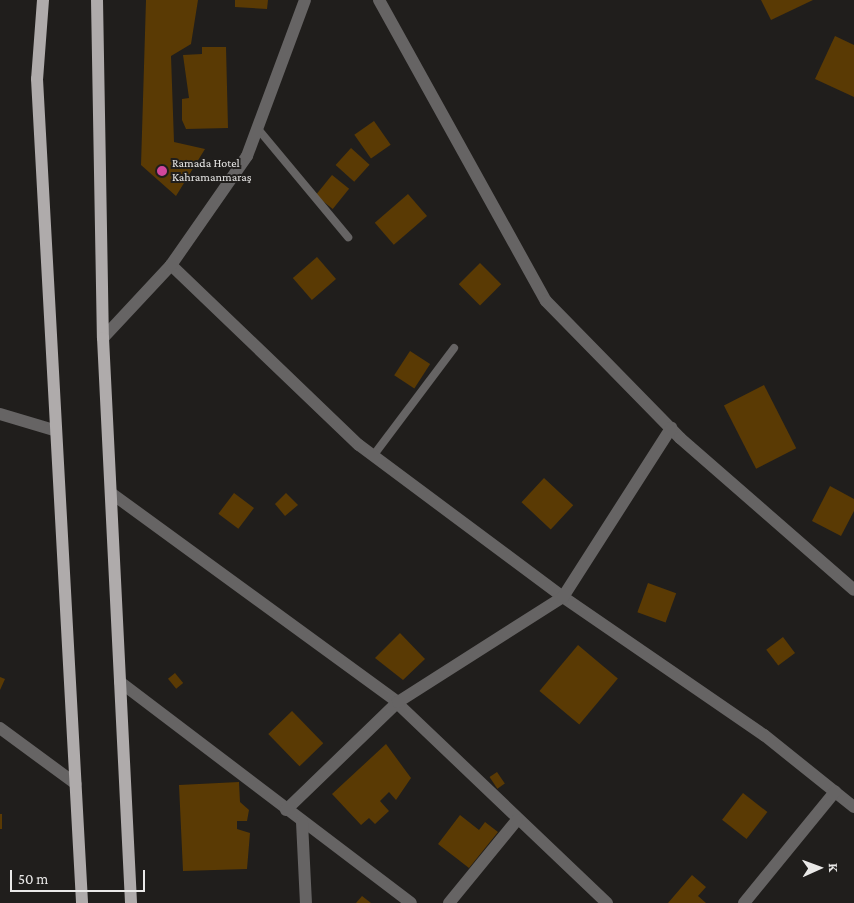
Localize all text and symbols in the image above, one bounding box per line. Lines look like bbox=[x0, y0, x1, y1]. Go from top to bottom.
place label: Ramada Hotel Kahramanmaraş bbox=[172, 157, 252, 185]
marker: Ramada Hotel Kahramanmaraş bbox=[156, 165, 168, 177]
north arrow bbox=[794, 843, 844, 893]
scale bar bbox=[12, 860, 148, 892]
text: K bbox=[826, 863, 842, 872]
text: 50 m bbox=[18, 871, 48, 887]

